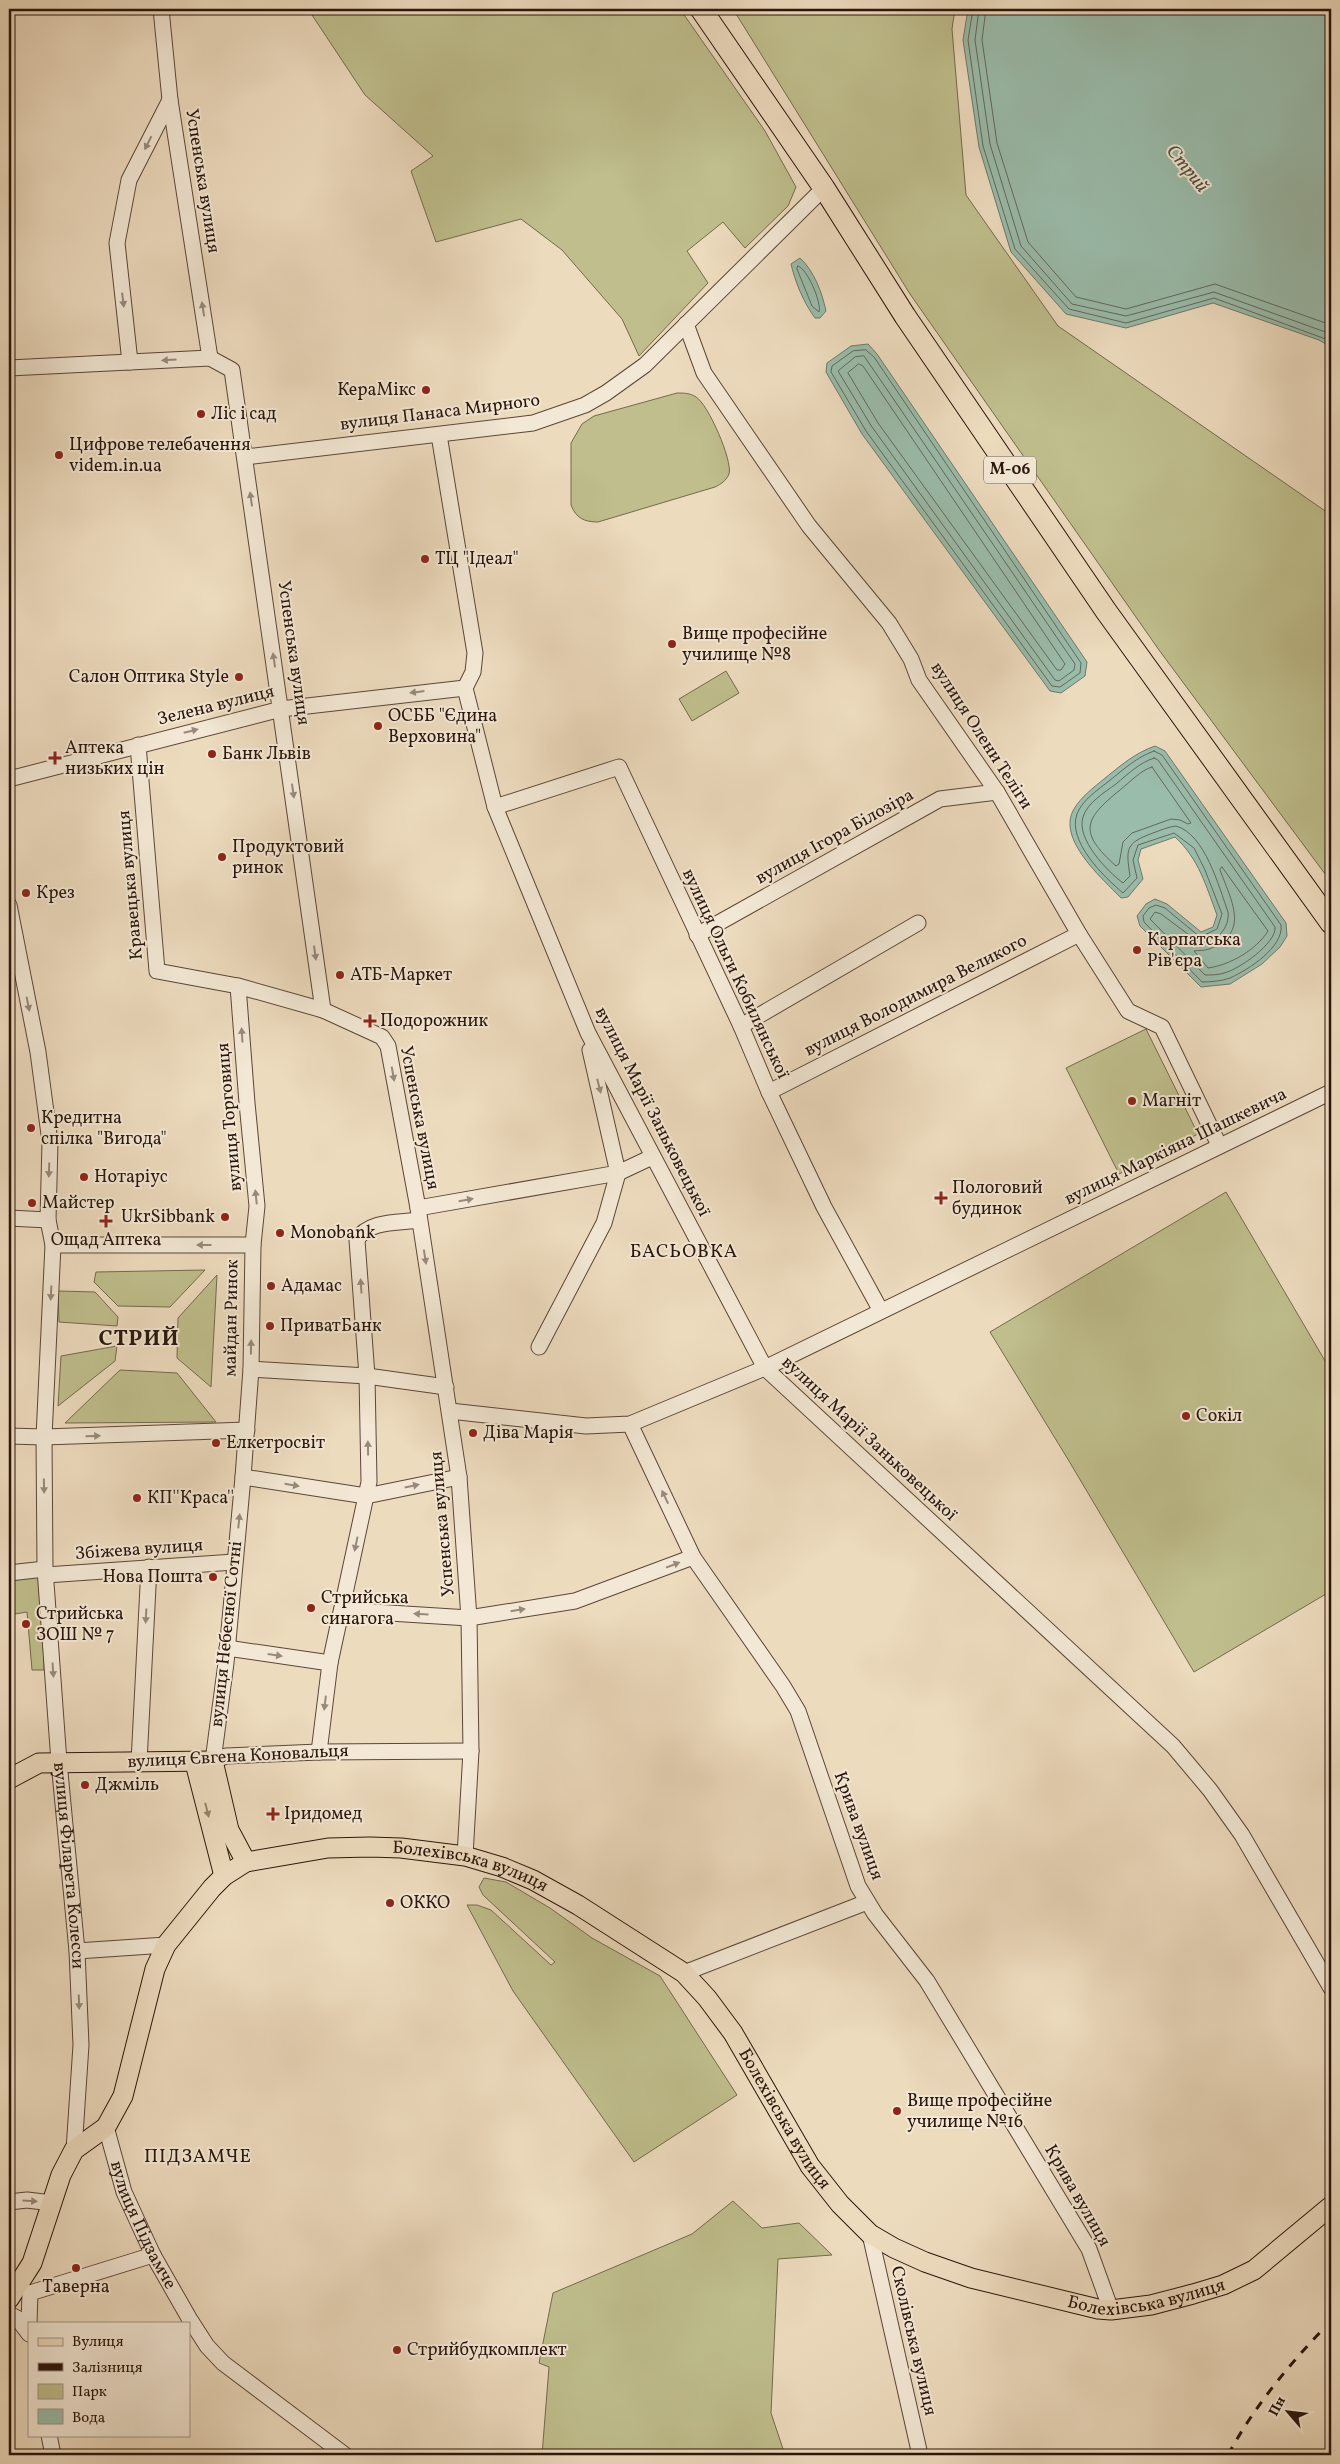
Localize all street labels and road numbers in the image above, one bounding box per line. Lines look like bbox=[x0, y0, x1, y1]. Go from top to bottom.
street label: Успенська вулиця bbox=[178, 107, 226, 255]
street label: вулиця Панаса Мирного bbox=[339, 388, 541, 438]
road number: М-06 bbox=[984, 456, 1036, 484]
street label: Успенська вулиця bbox=[270, 579, 316, 727]
street label: вулиця Олени Теліги bbox=[924, 658, 1038, 815]
street label: Зелена вулиця bbox=[155, 679, 277, 733]
street label: вулиця Ігора Білозіра bbox=[751, 783, 919, 891]
street label: Кравецька вулиця bbox=[112, 809, 150, 961]
street label: вулиця Ольги Кобилянської bbox=[675, 865, 795, 1084]
street label: вулиця Володимира Великого bbox=[800, 929, 1032, 1063]
street label: вулиця Марії Заньковецької bbox=[588, 1003, 716, 1222]
street label: вулиця Торговиця bbox=[211, 1042, 249, 1192]
street label: Успенська вулиця bbox=[393, 1044, 445, 1192]
street label: вулиця Маркіяна Шашкевича bbox=[1061, 1082, 1291, 1212]
street label: майдан Ринок bbox=[218, 1259, 246, 1377]
street label: вулиця Марії Заньковецької bbox=[776, 1351, 963, 1528]
street label: Успенська вулиця bbox=[424, 1450, 462, 1598]
street label: Збіжева вулиця bbox=[74, 1533, 204, 1567]
street label: вулиця Небесної Сотні bbox=[205, 1540, 249, 1728]
street label: вулиця Євгена Коновальця bbox=[127, 1739, 349, 1775]
street label: вулиця Філарета Колесси bbox=[47, 1761, 90, 1970]
street label: Крива вулиця bbox=[827, 1768, 889, 1884]
street label: Болехівська вулиця bbox=[392, 1835, 553, 1898]
street label: Болехівська вулиця bbox=[732, 2044, 836, 2195]
street label: Крива вулиця bbox=[1038, 2140, 1116, 2252]
street label: вулиця Підзамче bbox=[103, 2158, 182, 2294]
street label: Сколівська вулиця bbox=[884, 2264, 942, 2418]
street label: Болехівська вулиця bbox=[1065, 2273, 1228, 2323]

